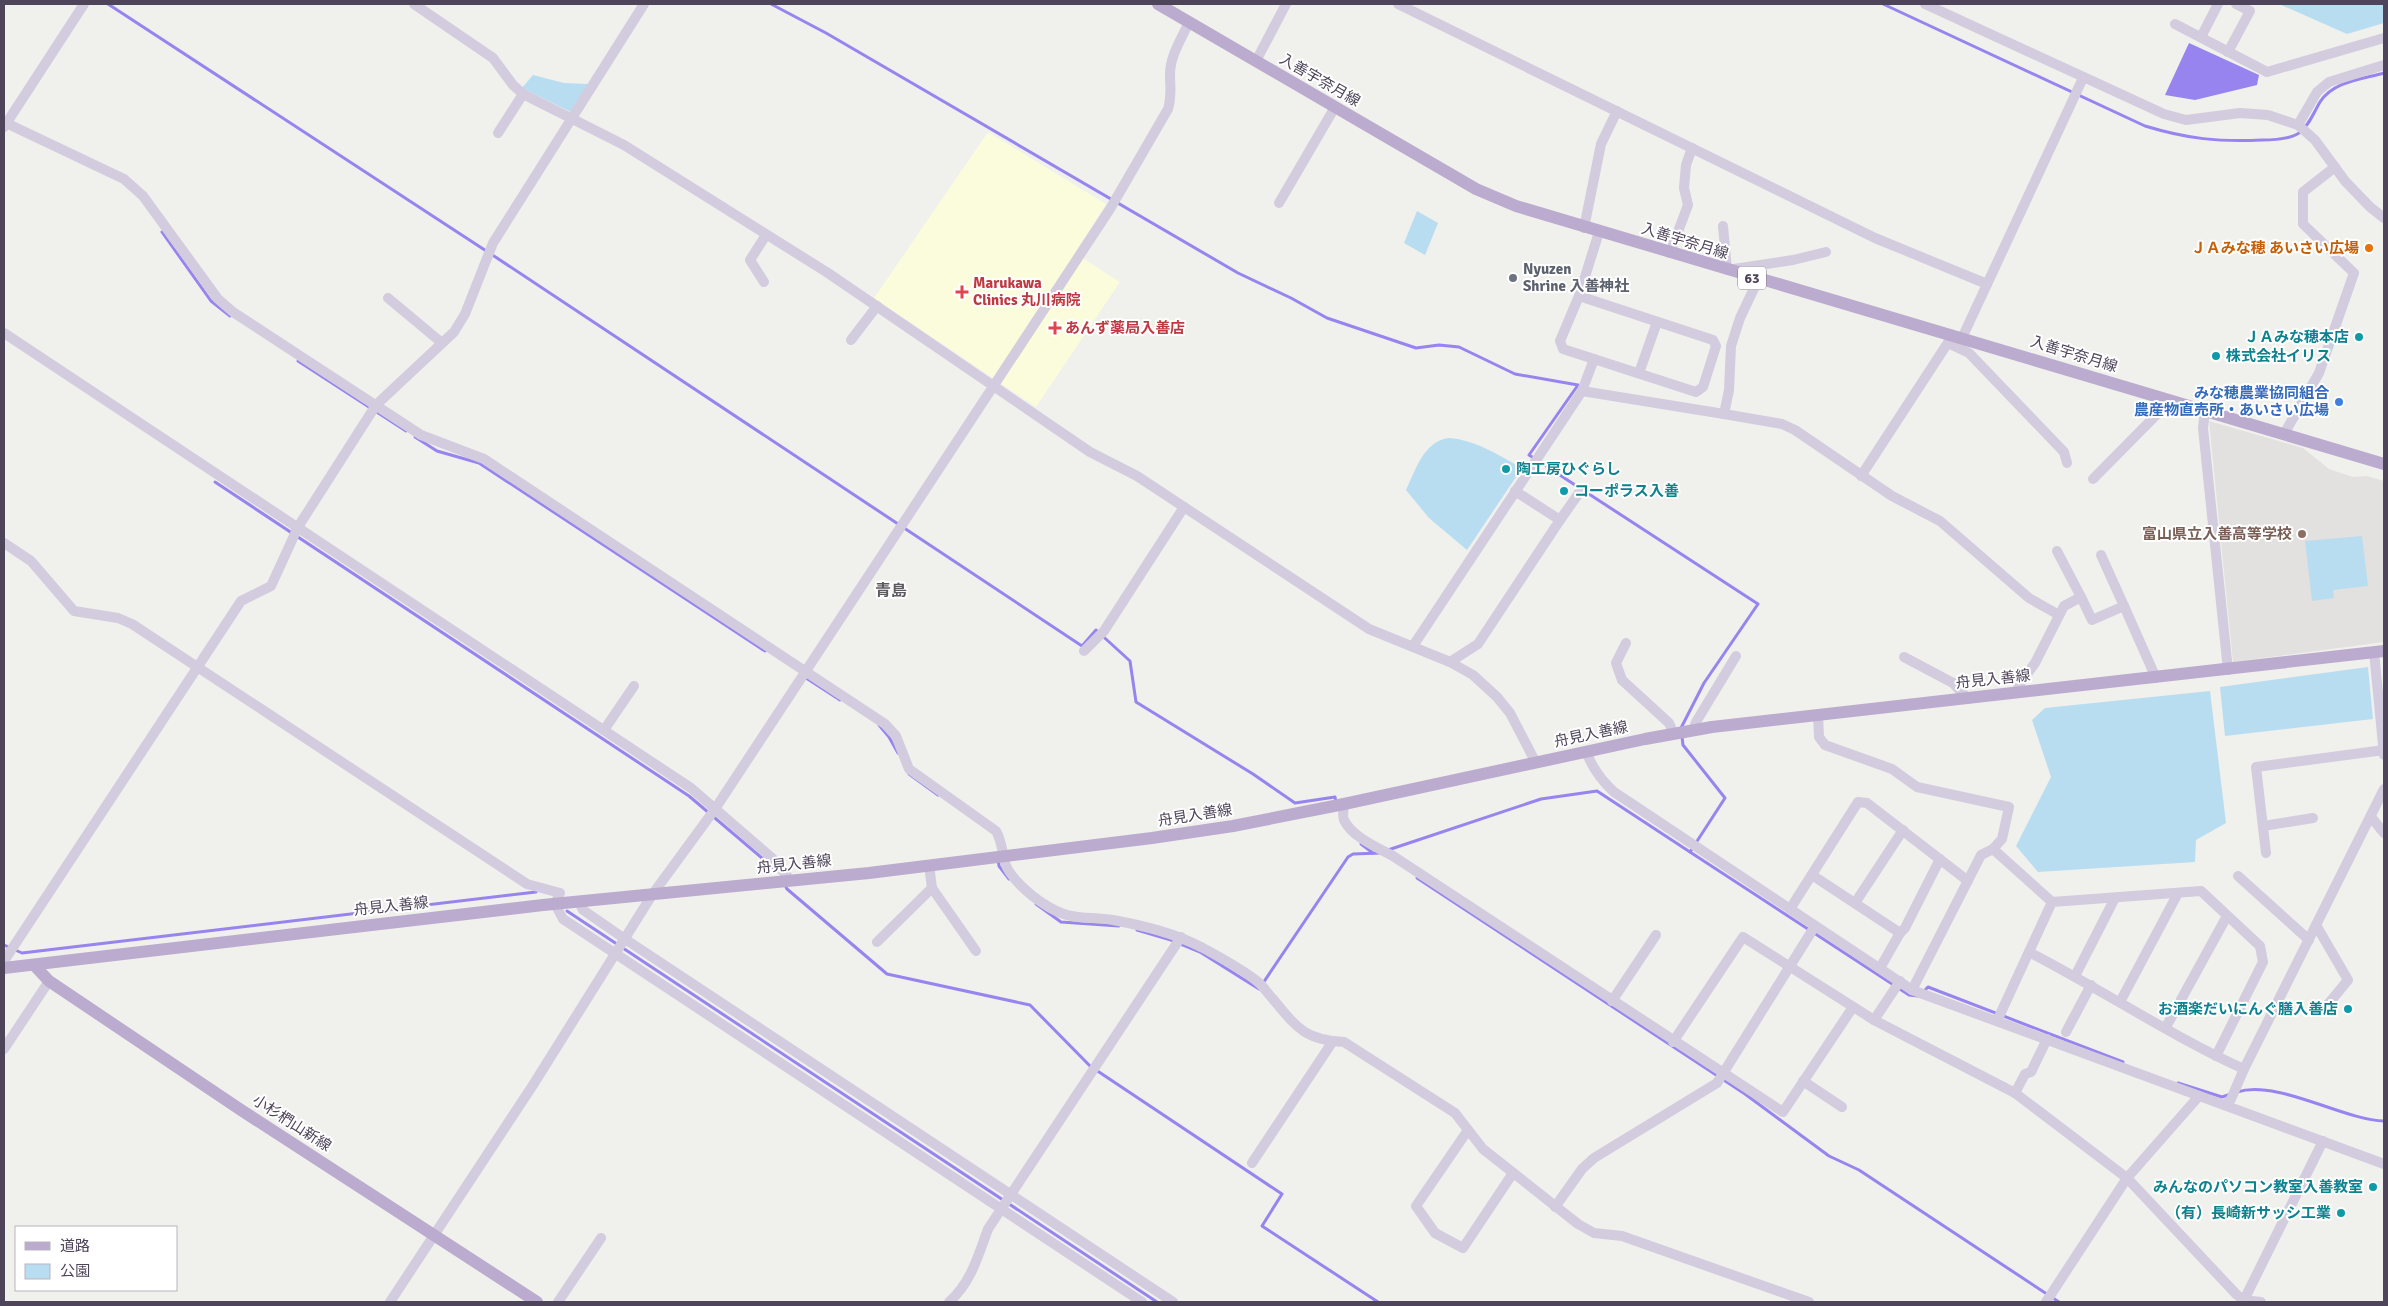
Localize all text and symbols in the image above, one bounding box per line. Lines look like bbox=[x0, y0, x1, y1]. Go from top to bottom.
street label: 入善宇奈月線 bbox=[1277, 50, 1363, 110]
street label: 入善宇奈月線 bbox=[1639, 219, 1731, 263]
place label: ＪＡみな穂 あいさい広場 bbox=[2191, 239, 2359, 257]
marker: ＪＡみな穂 あいさい広場 bbox=[2363, 242, 2375, 254]
place label: Nyuzen Shrine 入善神社 bbox=[1523, 260, 1629, 295]
road number: 63 bbox=[1738, 266, 1766, 290]
marker: Nyuzen Shrine 入善神社 bbox=[1507, 272, 1519, 284]
place label: Marukawa Clinics 丸川病院 bbox=[973, 274, 1081, 309]
marker: Marukawa Clinics 丸川病院 bbox=[955, 285, 969, 299]
place label: あんず薬局入善店 bbox=[1065, 319, 1185, 337]
marker: あんず薬局入善店 bbox=[1049, 322, 1061, 334]
place label: ＪＡみな穂本店 bbox=[2244, 328, 2349, 346]
marker: ＪＡみな穂本店 bbox=[2353, 331, 2365, 343]
street label: 入善宇奈月線 bbox=[2028, 332, 2120, 376]
place label: 株式会社イリス bbox=[2226, 347, 2331, 365]
marker: 株式会社イリス bbox=[2210, 350, 2222, 362]
place label: みな穂農業協同組合 農産物直売所・あいさい広場 bbox=[2134, 384, 2330, 419]
marker: みな穂農業協同組合 農産物直売所・あいさい広場 bbox=[2333, 396, 2345, 408]
place label: 陶工房ひぐらし bbox=[1516, 460, 1621, 478]
marker: 陶工房ひぐらし bbox=[1500, 463, 1512, 475]
place label: コーポラス入善 bbox=[1574, 482, 1679, 500]
marker: コーポラス入善 bbox=[1558, 485, 1570, 497]
place label: 富山県立入善高等学校 bbox=[2142, 525, 2292, 543]
marker: 富山県立入善高等学校 bbox=[2296, 528, 2308, 540]
district label: 青島 bbox=[875, 581, 907, 601]
street label: 舟見入善線 bbox=[1955, 666, 2031, 692]
street label: 舟見入善線 bbox=[1552, 717, 1630, 751]
street label: 舟見入善線 bbox=[1157, 800, 1233, 830]
street label: 舟見入善線 bbox=[756, 851, 832, 877]
street label: 舟見入善線 bbox=[353, 893, 429, 919]
place label: お酒楽だいにんぐ膳入善店 bbox=[2158, 1000, 2338, 1018]
marker: お酒楽だいにんぐ膳入善店 bbox=[2342, 1003, 2354, 1015]
street label: 小杉椚山新線 bbox=[249, 1091, 335, 1155]
place label: みんなのパソコン教室入善教室 bbox=[2153, 1178, 2363, 1196]
marker: みんなのパソコン教室入善教室 bbox=[2367, 1181, 2379, 1193]
place label: （有）長崎新サッシ工業 bbox=[2166, 1204, 2331, 1222]
marker: （有）長崎新サッシ工業 bbox=[2335, 1207, 2347, 1219]
legend bbox=[15, 1226, 178, 1291]
text: 道路 bbox=[60, 1237, 90, 1255]
text: 公園 bbox=[60, 1262, 90, 1280]

